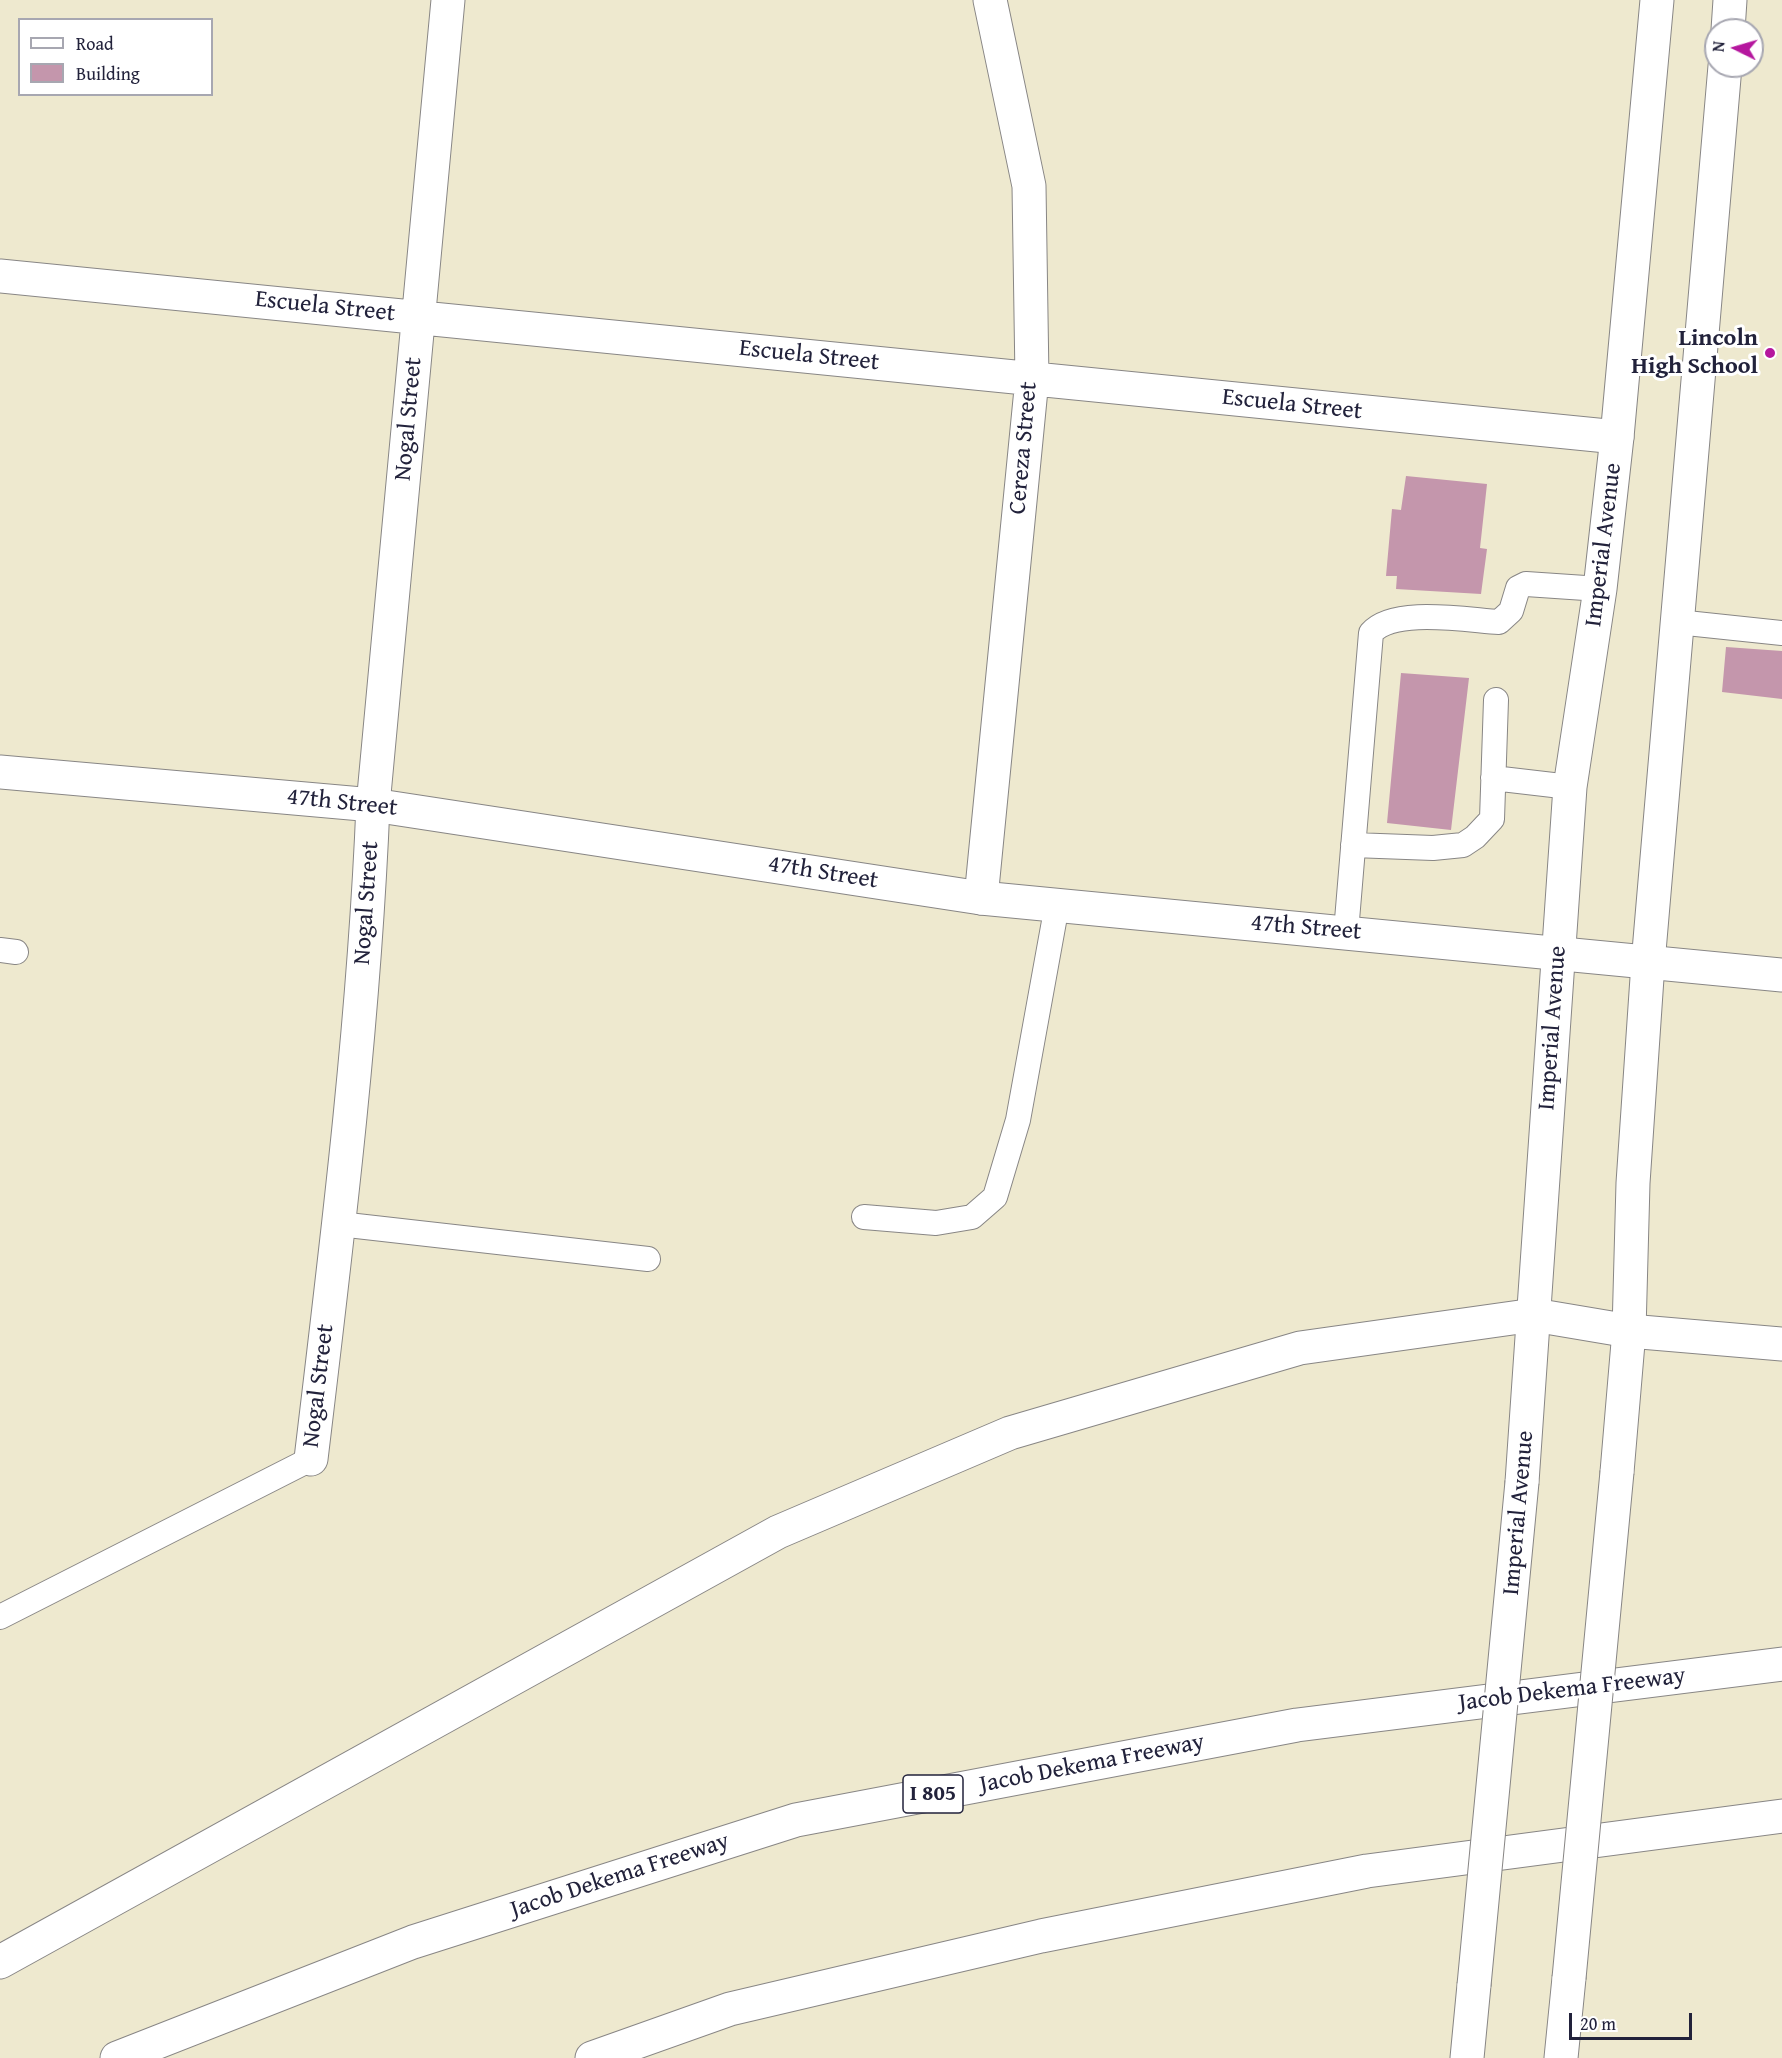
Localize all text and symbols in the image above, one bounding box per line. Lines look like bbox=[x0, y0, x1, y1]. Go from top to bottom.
legend bbox=[18, 18, 213, 96]
north arrow bbox=[1704, 18, 1764, 78]
text: Road bbox=[76, 30, 114, 57]
text: N bbox=[1706, 40, 1730, 53]
text: Building bbox=[76, 60, 140, 87]
street label: Escuela Street bbox=[254, 285, 396, 329]
place label: Lincoln High School bbox=[1631, 325, 1758, 381]
street label: Escuela Street bbox=[738, 334, 880, 378]
marker: Lincoln High School bbox=[1763, 346, 1777, 360]
street label: Nogal Street bbox=[389, 356, 429, 482]
street label: Cereza Street bbox=[1004, 381, 1044, 515]
street label: Escuela Street bbox=[1221, 383, 1363, 427]
street label: Imperial Avenue bbox=[1580, 461, 1628, 629]
street label: 47th Street bbox=[285, 783, 399, 823]
street label: Nogal Street bbox=[348, 840, 386, 966]
street label: 47th Street bbox=[766, 850, 880, 896]
street label: 47th Street bbox=[1249, 909, 1363, 947]
street label: Imperial Avenue bbox=[1533, 945, 1573, 1111]
street label: Nogal Street bbox=[297, 1323, 341, 1449]
street label: Imperial Avenue bbox=[1497, 1430, 1541, 1596]
street label: Jacob Dekema Freeway bbox=[1457, 1662, 1687, 1718]
street label: Jacob Dekema Freeway bbox=[977, 1728, 1207, 1800]
road number: I 805 bbox=[903, 1775, 963, 1813]
street label: Jacob Dekema Freeway bbox=[507, 1827, 733, 1925]
scale bar bbox=[1572, 2001, 1695, 2039]
text: 20 m bbox=[1580, 2010, 1616, 2037]

